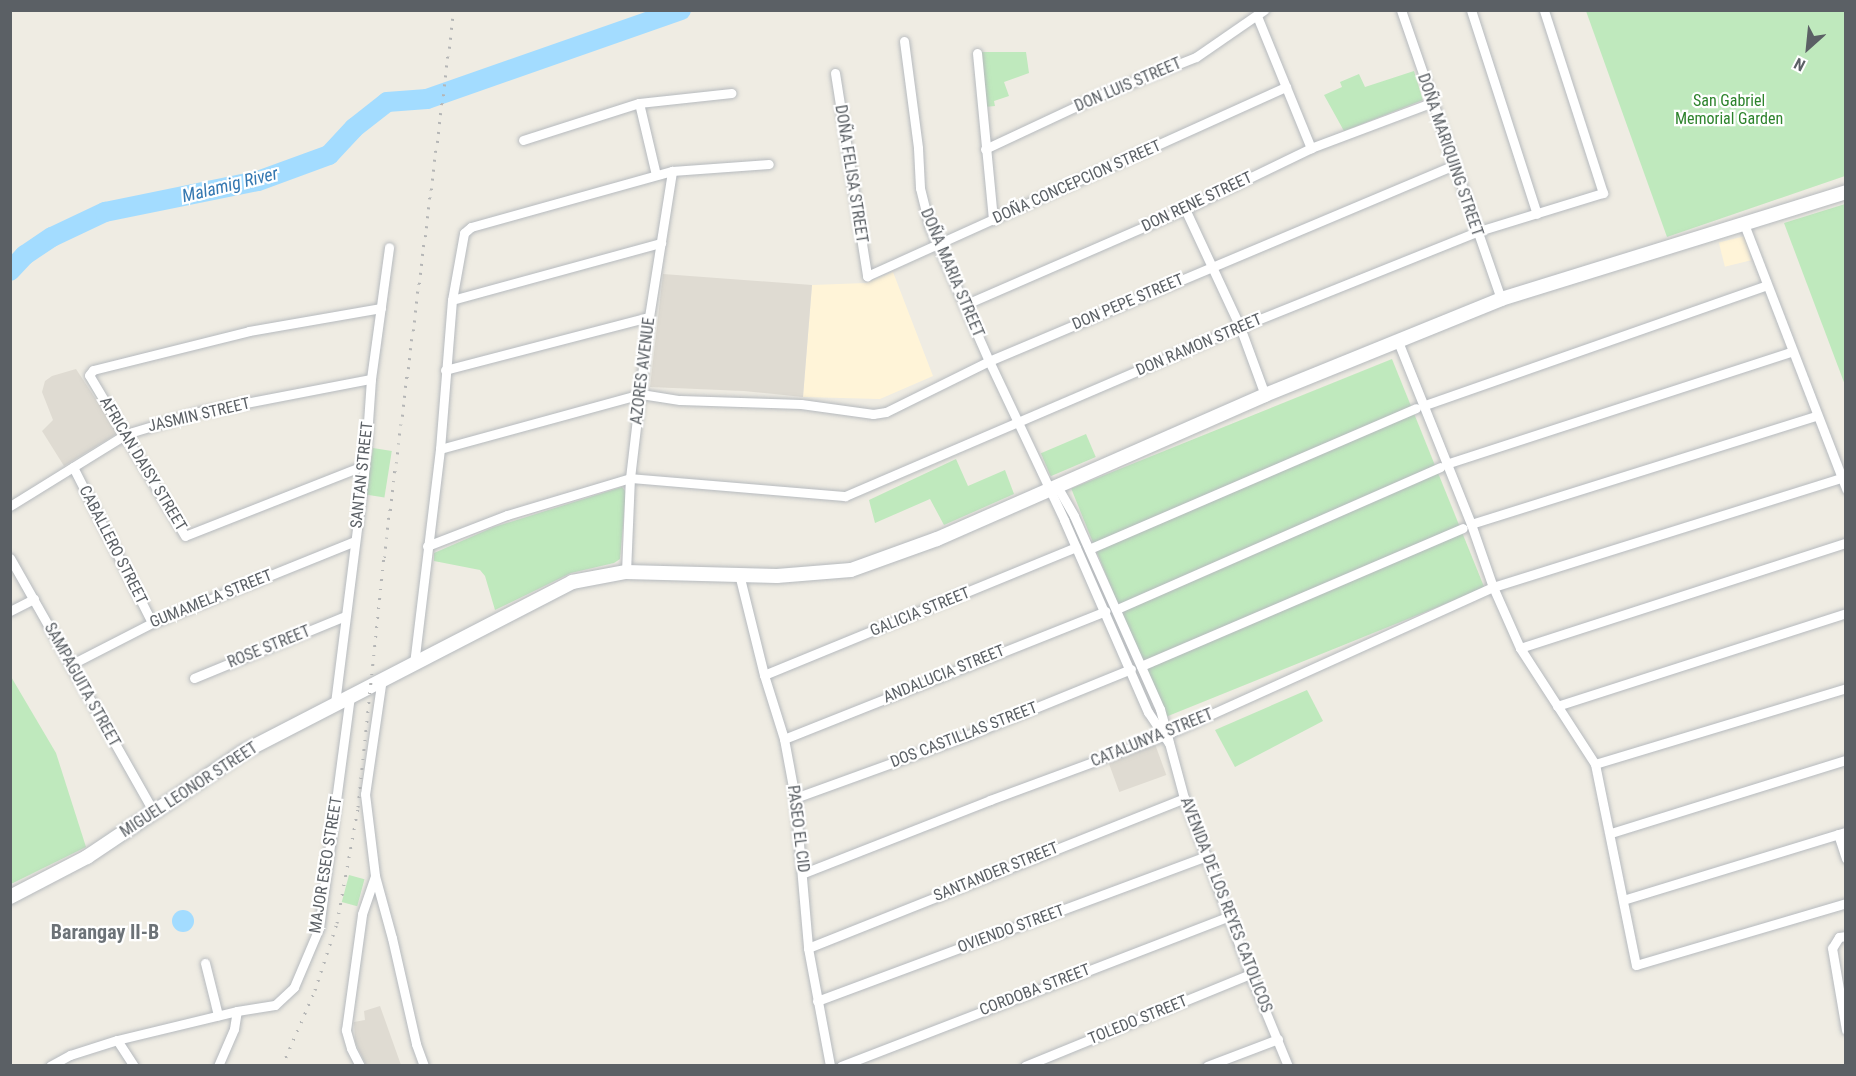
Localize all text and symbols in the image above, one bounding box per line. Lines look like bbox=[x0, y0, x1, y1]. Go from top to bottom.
north arrow bbox=[1778, 18, 1838, 78]
street label: DON LUIS STREET bbox=[1072, 54, 1184, 116]
text: N bbox=[1791, 54, 1808, 75]
street label: DOÑA MARIQUING STREET bbox=[1413, 71, 1487, 239]
park label: San Gabriel Memorial Garden bbox=[1675, 91, 1783, 129]
street label: DOÑA FELISA STREET bbox=[831, 104, 871, 244]
street label: DOÑA CONCEPCION STREET bbox=[990, 136, 1164, 228]
water label: Malamig River bbox=[180, 163, 280, 207]
street label: DON RENE STREET bbox=[1139, 168, 1255, 236]
street label: DOÑA MARIA STREET bbox=[916, 206, 988, 340]
street label: DON PEPE STREET bbox=[1069, 270, 1187, 334]
street label: DON RAMON STREET bbox=[1133, 310, 1265, 380]
street label: AZORES AVENUE bbox=[627, 316, 659, 426]
street label: AFRICAN DAISY STREET bbox=[95, 393, 191, 535]
street label: JASMIN STREET bbox=[146, 394, 252, 436]
street label: SANTAN STREET bbox=[347, 421, 377, 529]
street label: CABALLERO STREET bbox=[75, 482, 151, 608]
street label: GUMAMELA STREET bbox=[147, 566, 275, 632]
street label: GALICIA STREET bbox=[867, 583, 973, 641]
street label: SAMPAGUITA STREET bbox=[40, 620, 124, 750]
street label: ROSE STREET bbox=[225, 622, 313, 672]
street label: ANDALUCIA STREET bbox=[881, 641, 1007, 707]
street label: DOS CASTILLAS STREET bbox=[888, 698, 1040, 772]
street label: CATALUNYA STREET bbox=[1088, 705, 1216, 771]
street label: MIGUEL LEONOR STREET bbox=[117, 738, 261, 842]
street label: PASEO EL CID bbox=[783, 784, 813, 874]
street label: MAJOR ESEO STREET bbox=[306, 795, 346, 935]
street label: AVENIDA DE LOS REYES CATOLICOS bbox=[1176, 795, 1276, 1015]
street label: SANTANDER STREET bbox=[931, 838, 1061, 906]
street label: OVIENDO STREET bbox=[955, 901, 1067, 957]
district label: Barangay II-B bbox=[51, 920, 159, 944]
street label: CORDOBA STREET bbox=[977, 960, 1093, 1020]
street label: TOLEDO STREET bbox=[1086, 991, 1190, 1049]

